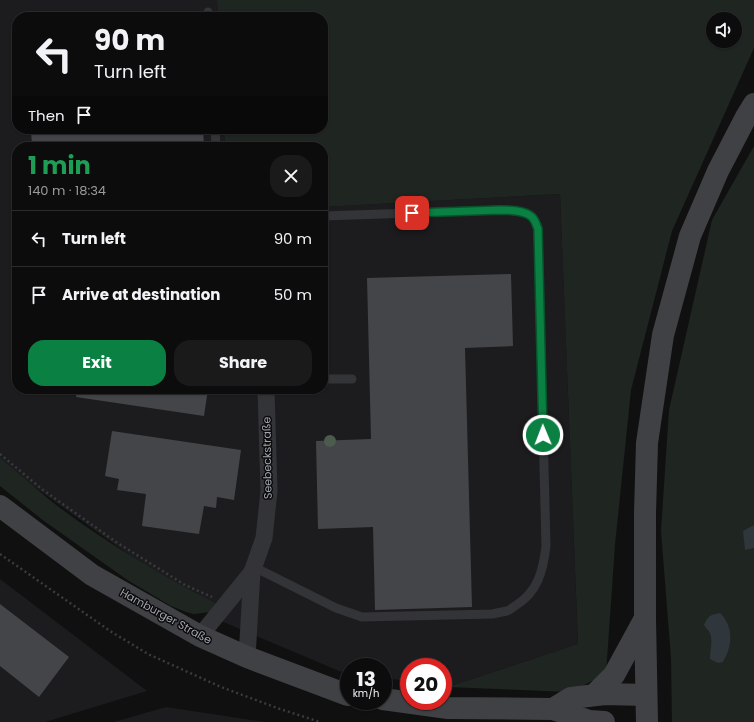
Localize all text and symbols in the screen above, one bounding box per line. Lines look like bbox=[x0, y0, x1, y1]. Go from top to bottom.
map controls bbox=[706, 12, 742, 48]
button: sound bbox=[706, 12, 742, 48]
text: 90 m bbox=[94, 21, 165, 60]
icon: left bbox=[28, 28, 80, 80]
text: Turn left bbox=[94, 59, 166, 84]
icon: arrive bbox=[73, 104, 95, 126]
text: Then bbox=[28, 105, 65, 126]
text: 1 min bbox=[28, 149, 91, 182]
button: close bbox=[270, 155, 312, 197]
text: 140 m · 18:34 bbox=[28, 181, 106, 200]
pin bbox=[395, 196, 429, 230]
icon: arrive bbox=[401, 202, 423, 224]
icon: left bbox=[28, 228, 50, 250]
text: Turn left bbox=[62, 228, 126, 249]
text: 90 m bbox=[274, 228, 312, 249]
icon: arrive bbox=[28, 284, 50, 306]
text: Arrive at destination bbox=[62, 284, 220, 305]
text: 50 m bbox=[274, 284, 312, 305]
button: Exit bbox=[28, 340, 166, 386]
button: Share bbox=[174, 340, 312, 386]
position arrow bbox=[522, 414, 564, 456]
street label: Seebeckstraße bbox=[258, 417, 276, 499]
street label: Hamburger Straße bbox=[117, 584, 215, 648]
speed limit sign: 20 bbox=[400, 658, 452, 710]
text: 13 bbox=[356, 665, 376, 693]
text: km/h bbox=[353, 686, 379, 701]

